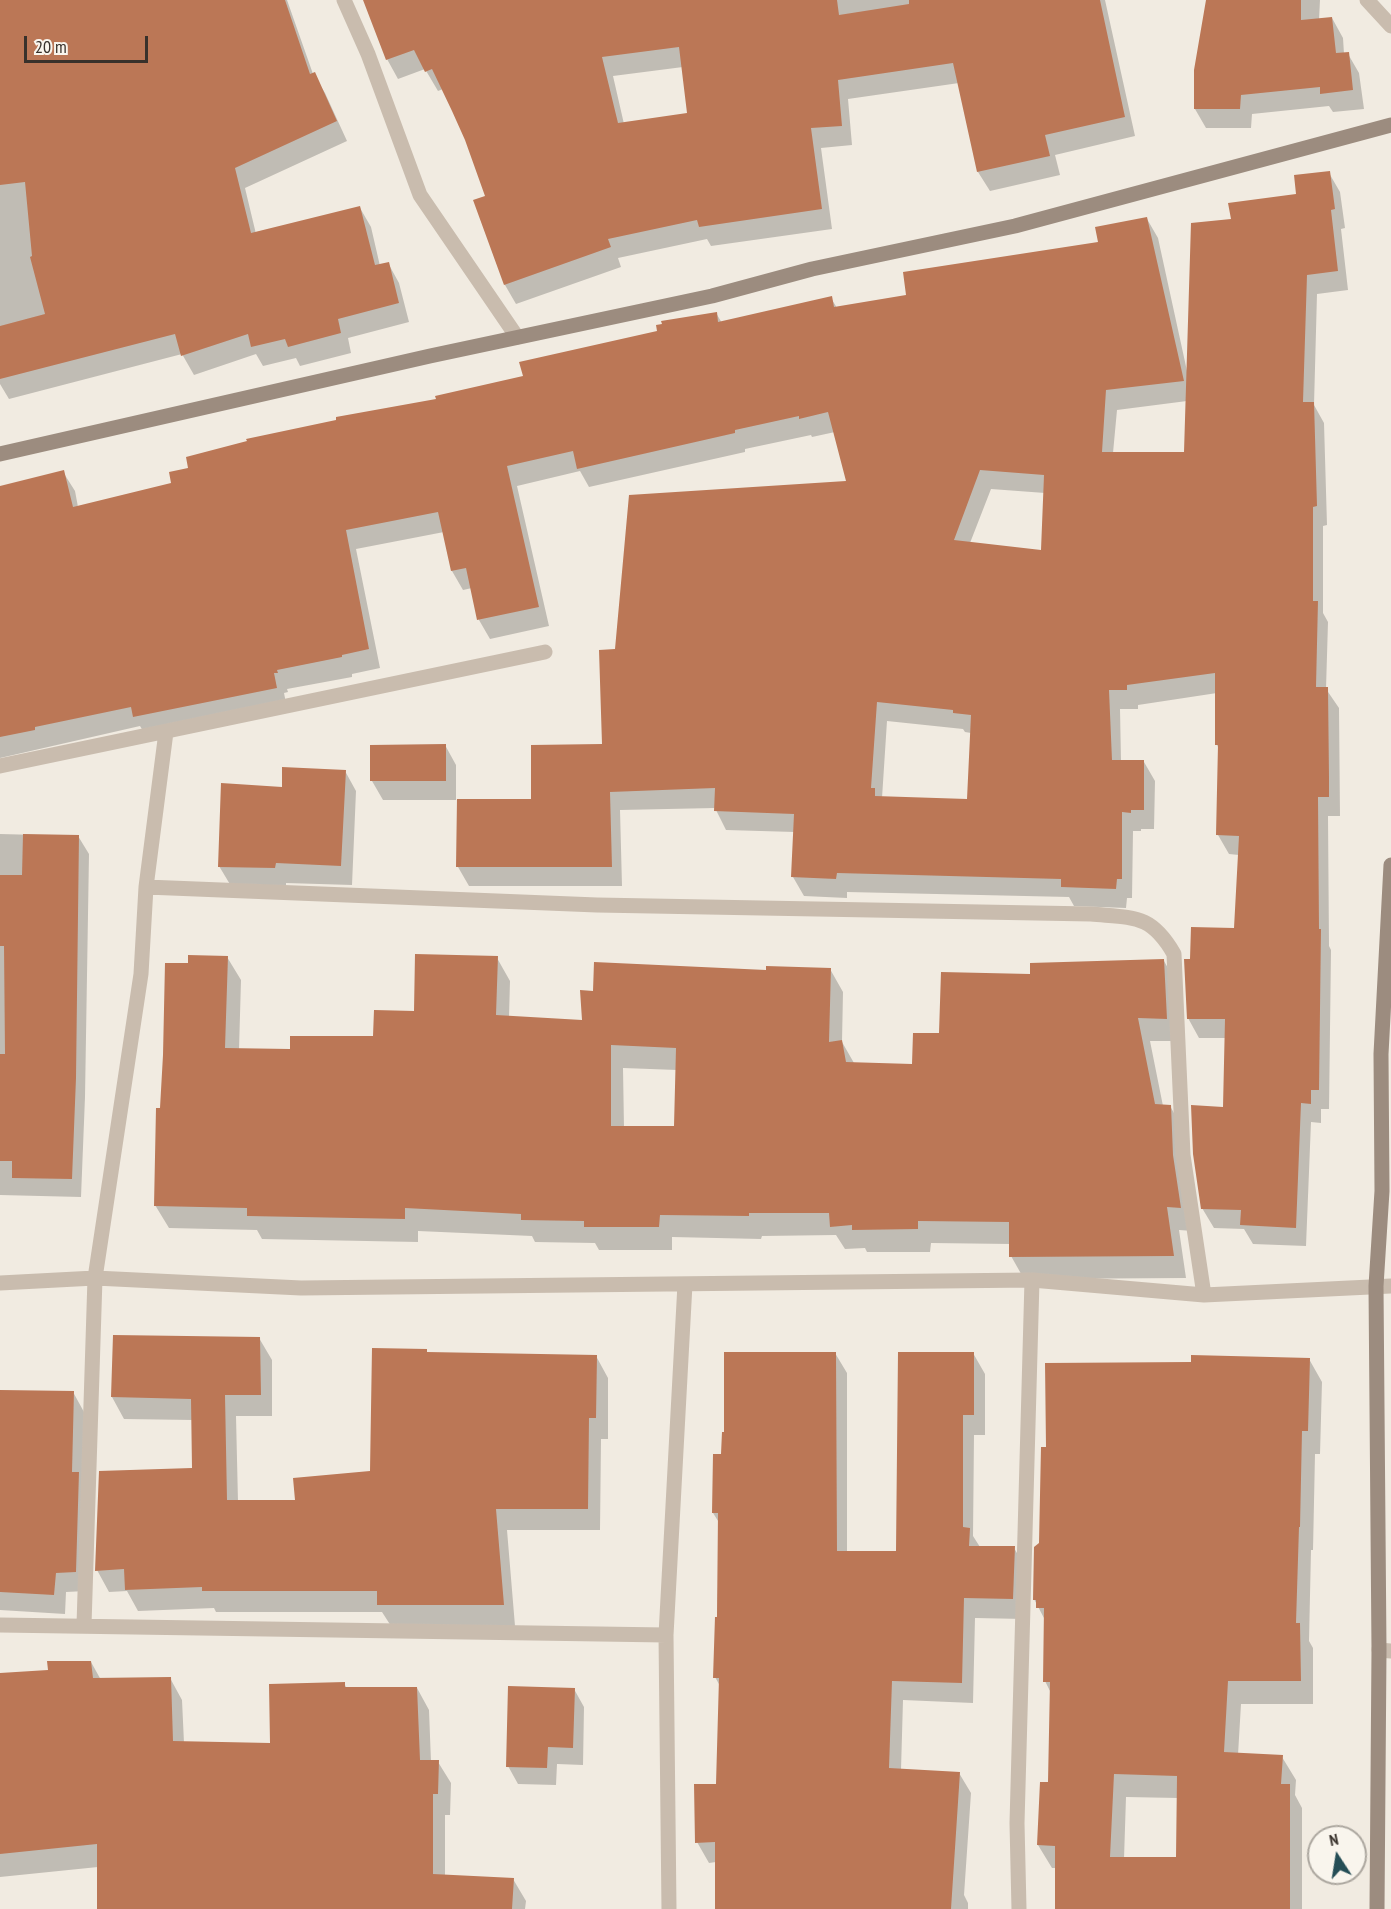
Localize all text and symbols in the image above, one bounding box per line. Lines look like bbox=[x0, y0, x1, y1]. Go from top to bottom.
scale bar bbox=[27, 24, 152, 62]
text: 20 m bbox=[35, 35, 67, 58]
north arrow bbox=[1307, 1825, 1367, 1885]
text: N bbox=[1327, 1829, 1340, 1850]

